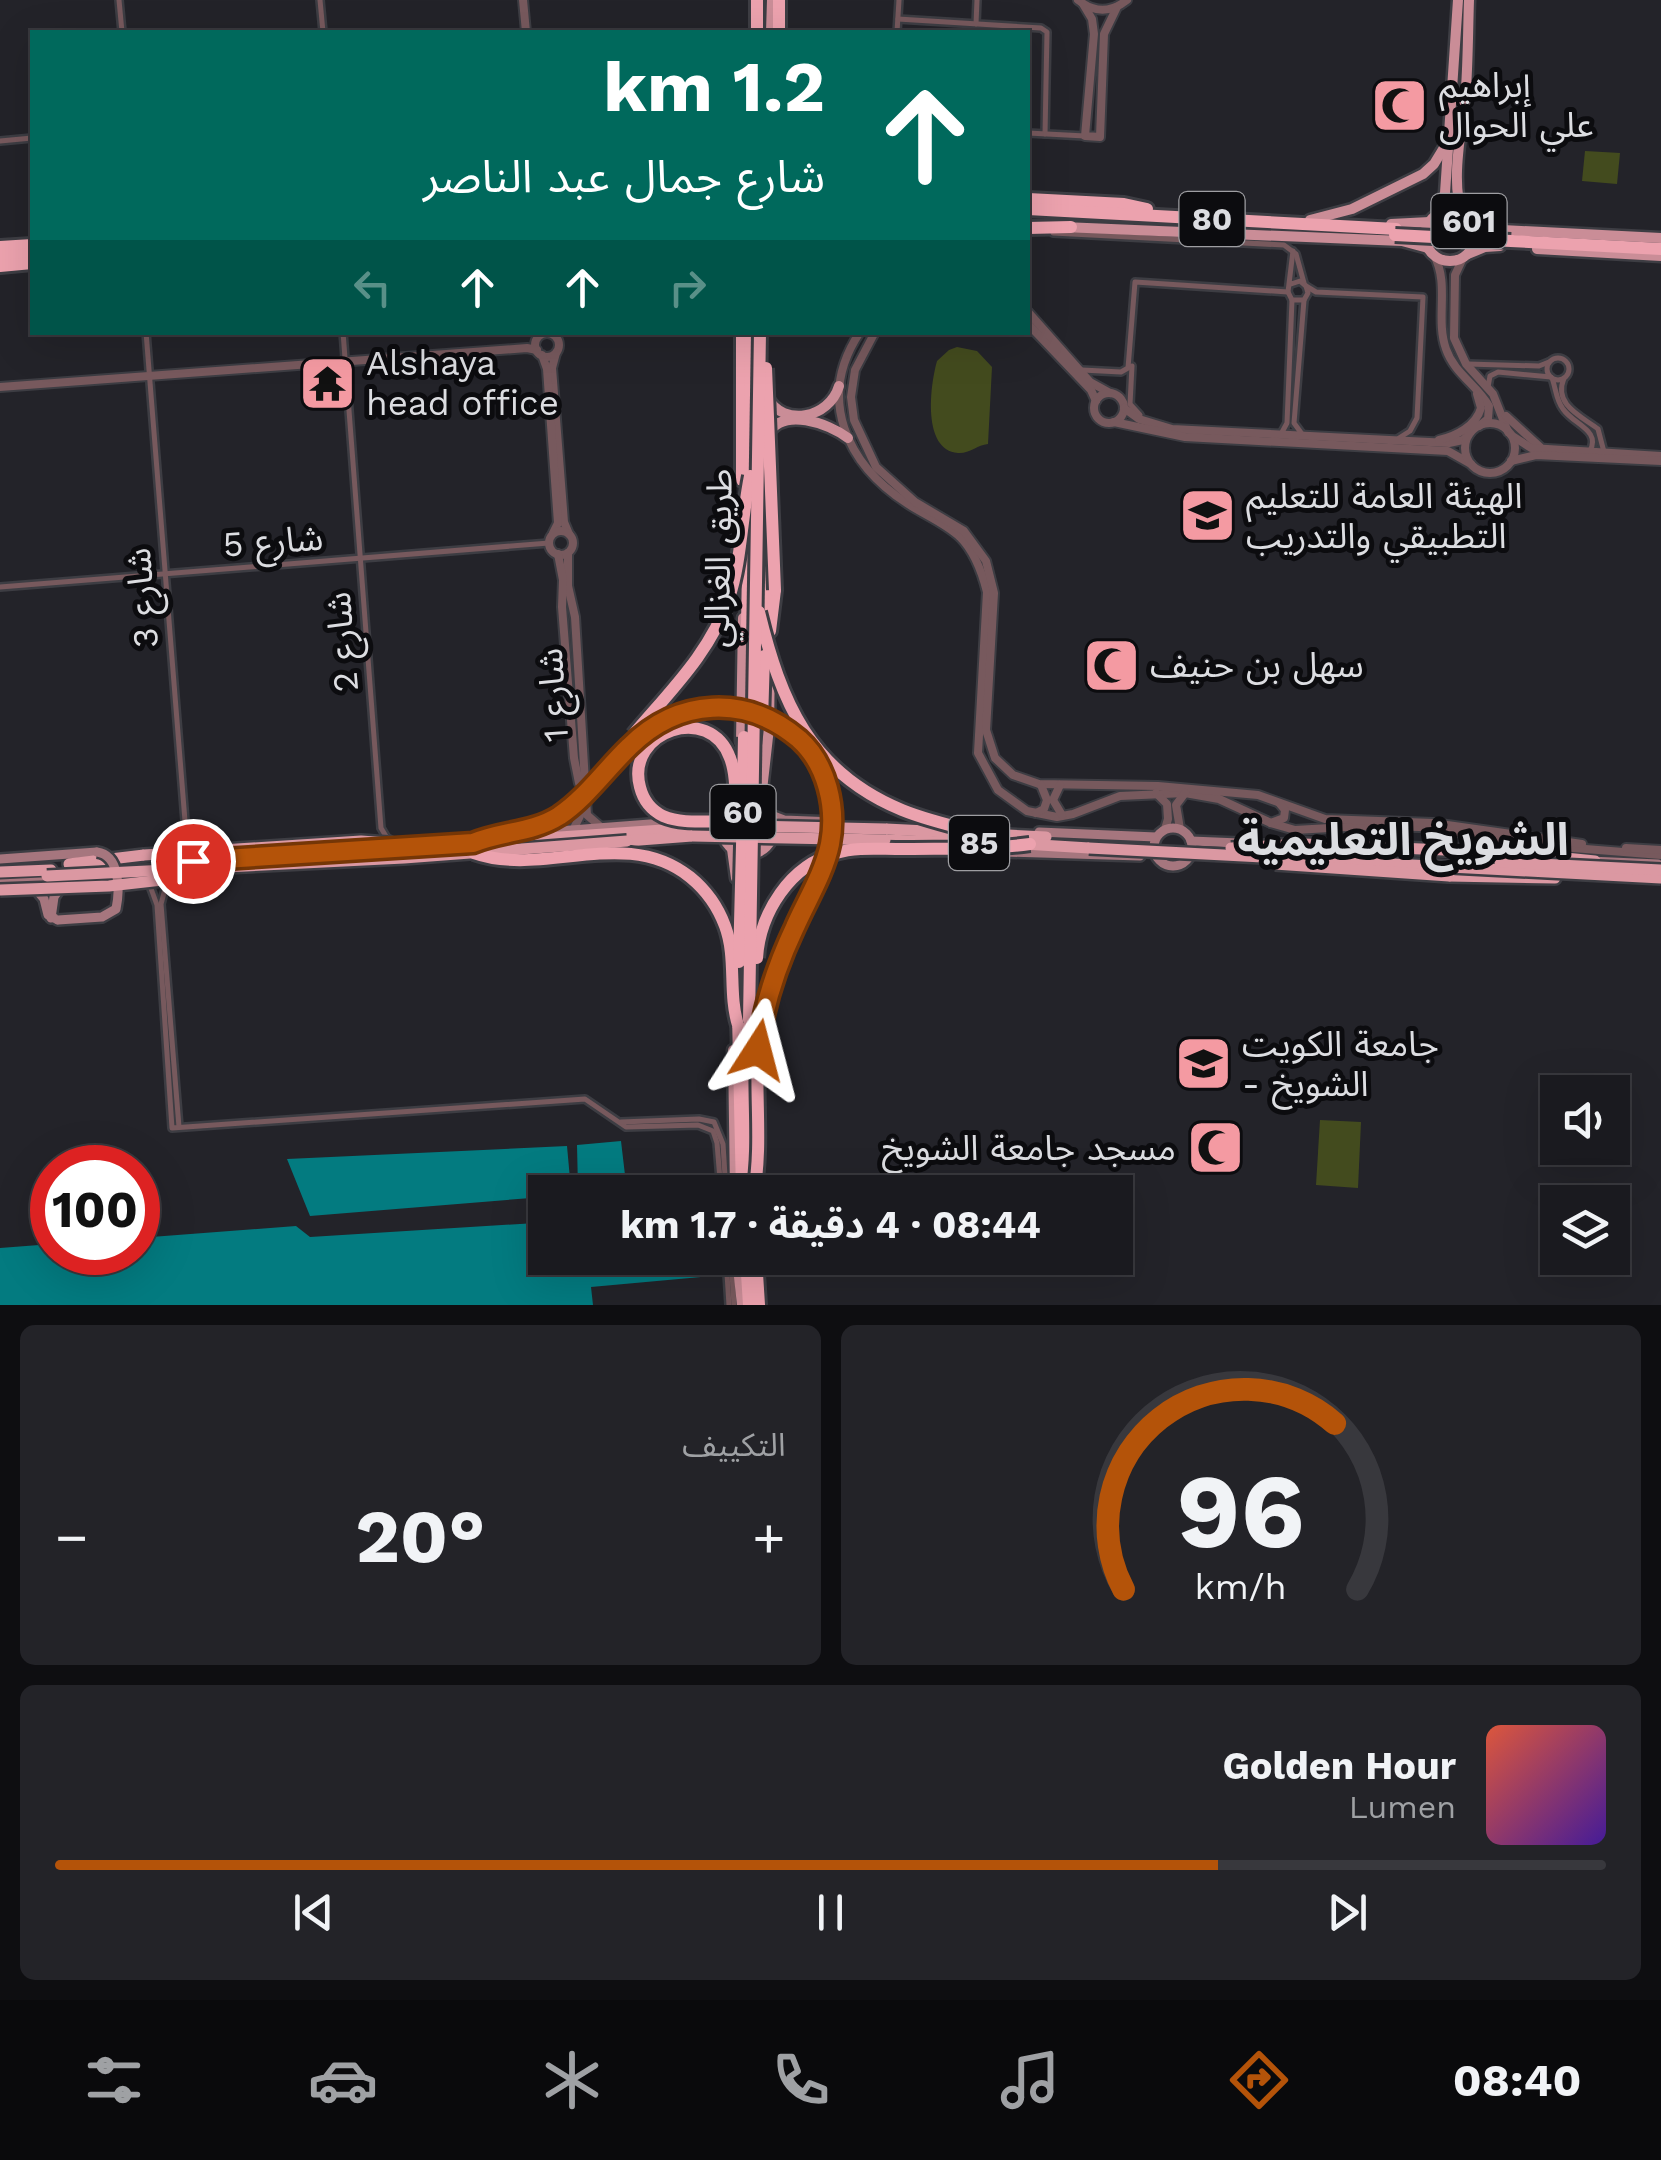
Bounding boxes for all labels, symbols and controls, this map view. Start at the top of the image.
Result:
text: 1.2 km [603,46,825,128]
place label: إبراهيم علي الحوال [1439,64,1594,152]
icon: ahead [860,70,990,200]
mosque icon: إبراهيم علي الحوال [1370,75,1430,135]
text: شارع جمال عبد الناصر [423,150,825,203]
road number: 80 [1180,192,1244,246]
road number: 601 [1432,194,1506,248]
icon: left [345,260,400,315]
icon: ahead [450,260,505,315]
icon: ahead [555,260,610,315]
icon: right [660,260,715,315]
place label: Alshaya head office [366,342,559,424]
temple icon: Alshaya head office [297,353,357,413]
street label: طريق الغزالي [695,468,747,648]
place label: الهيئة العامة للتعليم التطبيقي والتدريب [1246,475,1522,563]
school or university icon: الهيئة العامة للتعليم التطبيقي والتدريب [1177,486,1237,546]
street label: شارع 5 [221,517,325,570]
street label: شارع 3 [117,546,172,650]
street label: شارع 2 [317,590,372,694]
mosque icon: سهل بن حنيف [1081,635,1141,695]
place label: سهل بن حنيف [1150,644,1364,686]
street label: شارع 1 [529,646,582,743]
road number: 60 [710,785,776,839]
district label: الشويخ التعليمية [1237,813,1569,873]
road number: 85 [949,816,1009,870]
pin [151,819,236,904]
icon: arrive [166,834,221,889]
position arrow [706,998,810,1102]
place label: جامعة الكويت - الشويخ [1242,1023,1439,1110]
school or university icon: جامعة الكويت - الشويخ [1173,1034,1233,1094]
map controls [1540,1075,1630,1275]
button: sound [1540,1075,1630,1165]
mosque icon: مسجد جامعة الشويخ [1185,1118,1245,1178]
place label: مسجد جامعة الشويخ [882,1127,1176,1174]
speed limit sign: 100 [30,1145,160,1275]
button: layers [1540,1185,1630,1275]
text: 08:44 · 4 دقيقة · 1.7 km [620,1203,1041,1247]
text: التكييف [682,1426,786,1464]
text: 96 [1177,1450,1305,1572]
text: 20° [355,1492,485,1580]
text: − [55,1505,88,1569]
text: + [752,1505,785,1569]
text: km/h [1195,1566,1287,1608]
text: Golden Hour [1222,1744,1456,1788]
text: Lumen [1349,1788,1456,1826]
icon: previous [286,1885,341,1940]
icon: pause [803,1885,858,1940]
icon: next [1320,1885,1375,1940]
icon: filters [79,2045,149,2115]
icon: car [308,2045,378,2115]
icon: climate [537,2045,607,2115]
icon: phone [766,2045,836,2115]
icon: music [995,2045,1065,2115]
icon: directions [1224,2045,1294,2115]
text: 08:40 [1453,2054,1582,2107]

